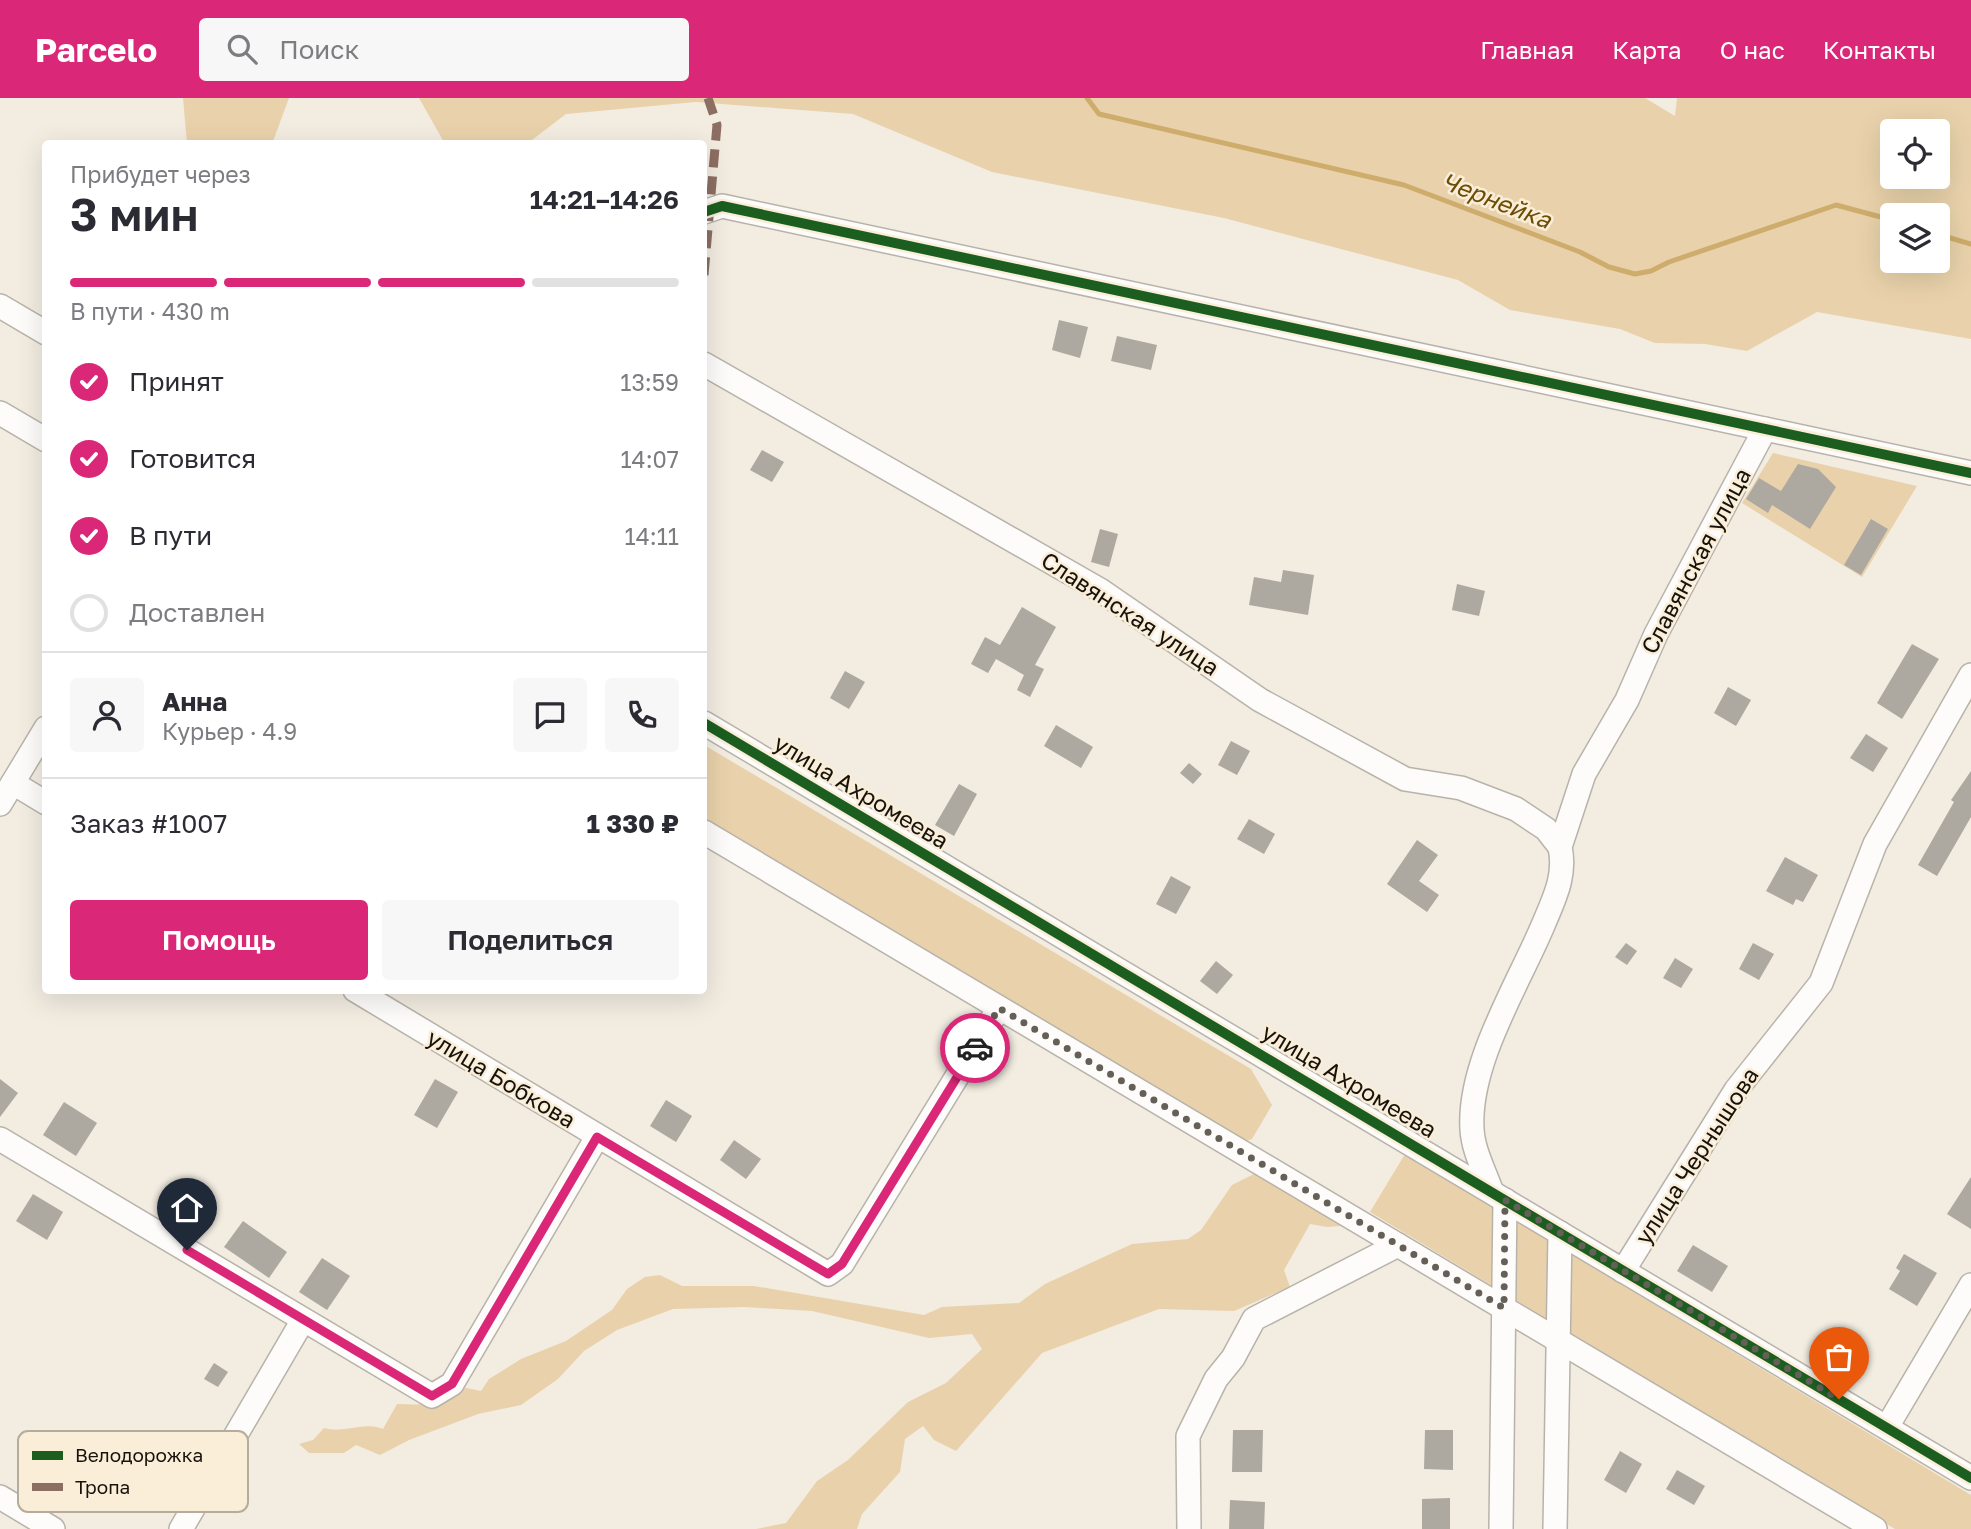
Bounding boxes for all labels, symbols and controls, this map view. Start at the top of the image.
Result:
search box [199,18,689,81]
text: Parcelo [35,30,157,69]
icon: search [223,30,261,68]
text: Поиск [279,34,359,65]
text: Главная [1480,35,1574,64]
text: Карта [1612,35,1682,64]
text: О нас [1720,35,1785,64]
text: Контакты [1823,35,1936,64]
map controls [1880,119,1950,273]
button: locate [1880,119,1950,189]
text: Прибудет через [70,160,251,188]
water label: Чернейка [1438,165,1557,234]
text: 14:21–14:26 [530,184,679,215]
text: 3 мин [70,186,199,241]
button: layers [1880,203,1950,273]
text: В пути · 430 m [70,297,230,325]
icon: check [70,363,108,401]
text: Принят [129,366,224,397]
text: 13:59 [620,368,679,396]
icon: check [70,440,108,478]
text: Готовится [129,443,256,474]
text: 14:07 [620,445,679,473]
street label: Славянская улица [1634,463,1756,658]
icon: check [70,517,108,555]
text: В пути [129,520,212,551]
text: 14:11 [625,522,679,550]
street label: Славянская улица [1036,545,1225,681]
text: Доставлен [129,597,265,628]
button: person [70,678,144,752]
button: chat [513,678,587,752]
button: phone [605,678,679,752]
text: Анна [162,686,227,717]
text: Курьер · 4.9 [162,717,297,745]
street label: улица Ахромеева [769,728,954,854]
text: Заказ #1007 [70,808,227,839]
text: 1 330 ₽ [586,808,679,839]
button: Помощь [70,900,368,980]
button: Поделиться [382,900,679,980]
courier [940,1013,1010,1083]
street label: улица Ахромеева [1257,1017,1442,1143]
street label: улица Бобкова [422,1023,581,1134]
icon: car [956,1029,994,1067]
street label: улица Чернышова [1629,1062,1764,1249]
pin [157,1178,217,1250]
icon: home [168,1189,206,1227]
pin [1809,1327,1869,1399]
icon: bag [1820,1338,1858,1376]
legend [18,1431,248,1512]
text: Велодорожка [75,1443,203,1466]
text: Тропа [75,1475,130,1498]

